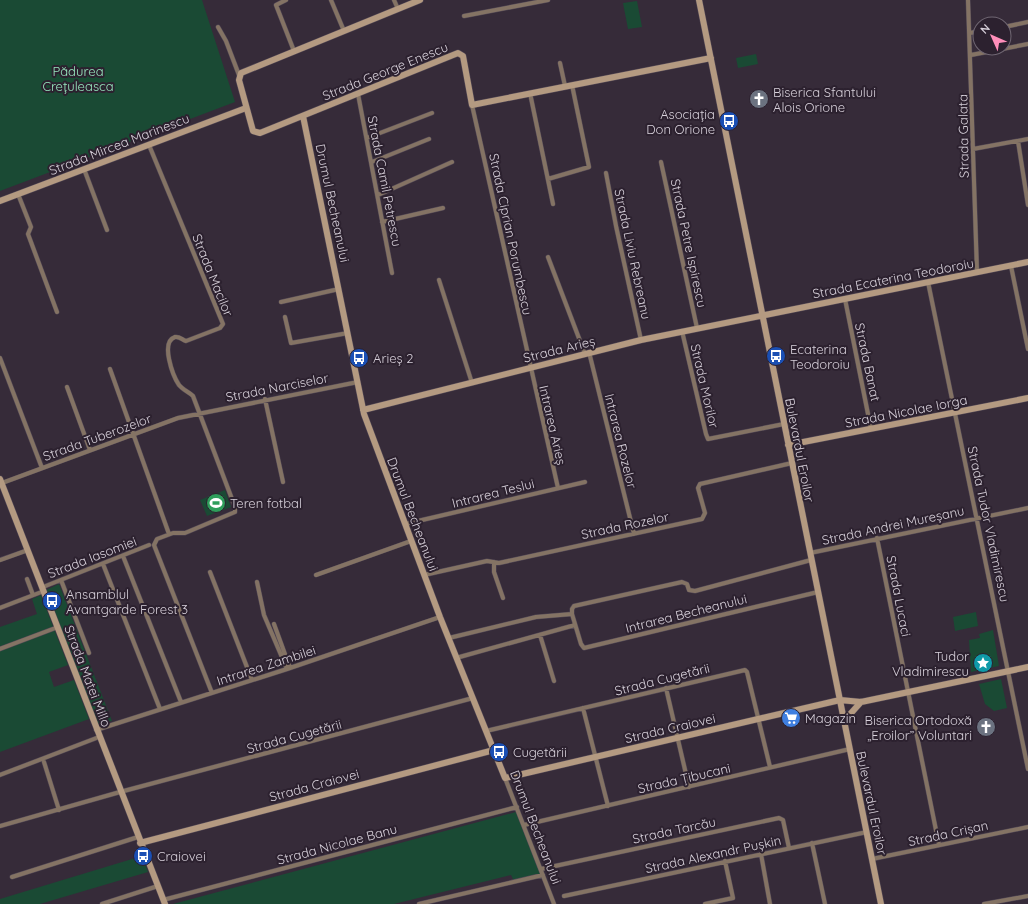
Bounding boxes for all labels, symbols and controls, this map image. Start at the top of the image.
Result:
north arrow [972,16,1012,56]
text: N [977,21,993,37]
street label: Strada George Enescu [320,38,450,104]
park label: Pădurea Crețuleasca [42,63,114,94]
place label: Biserica Sfantului Alois Orione [773,84,876,115]
church icon: Biserica Sfantului Alois Orione [748,88,770,110]
street label: Strada Galata [954,94,972,178]
place label: Asociația Don Orione [646,106,715,137]
street label: Strada Mircea Marinescu [47,110,191,178]
bus stop icon: Asociația Don Orione [718,110,740,132]
street label: Strada Camil Petrescu [364,114,406,248]
street label: Drumul Becheanului [313,142,353,264]
street label: Strada Ciprian Porumbescu [486,152,536,316]
street label: Strada Petre Ispirescu [668,177,710,309]
street label: Strada Liviu Rebreanu [611,187,655,321]
street label: Strada Macilor [189,231,237,319]
street label: Strada Ecaterina Teodoroiu [811,254,975,302]
street label: Strada Banat [852,321,884,403]
street label: Strada Arieș [521,332,597,366]
place label: Ecaterina Teodoroiu [790,341,850,372]
street label: Strada Morilor [688,342,722,430]
bus stop icon: Ecaterina Teodoroiu [765,345,787,367]
bus stop icon: Arieș 2 [348,347,370,369]
place label: Arieș 2 [373,350,413,366]
street label: Strada Narciselor [224,369,330,405]
street label: Intrarea Arieș [536,384,570,466]
street label: Strada Nicolae Iorga [844,391,968,431]
street label: Intrarea Rozelor [602,392,640,490]
street label: Bulevardul Eroilor [782,396,818,504]
street label: Strada Tuberozelor [41,410,153,464]
street label: Strada Tudor Vladimirescu [965,445,1013,603]
street label: Drumul Becheanului [384,455,442,573]
street label: Intrarea Teslui [450,475,536,511]
sports icon: Teren fotbal [205,492,227,514]
place label: Teren fotbal [230,495,302,511]
street label: Strada Andrei Mureșanu [820,502,966,548]
street label: Strada Rozelor [580,508,670,542]
street label: Strada Iasomiei [45,533,139,581]
street label: Strada Lucaci [883,554,915,638]
place label: Ansamblul Avantgarde Forest 3 [66,586,188,617]
bus stop icon: Ansamblul Avantgarde Forest 3 [41,590,63,612]
street label: Intrarea Becheanului [624,590,748,636]
street label: Strada Matei Millo [61,623,115,729]
street label: Intrarea Zambilei [214,641,318,689]
place label: Tudor Vladimirescu [892,648,969,679]
place icon: Tudor Vladimirescu [972,652,994,674]
street label: Strada Cugetării [613,659,711,699]
supermarket icon: Magazin [780,707,802,729]
street label: Strada Craiovei [623,710,717,746]
place label: Magazin [805,710,856,726]
place label: Biserica Ortodoxă „Eroilor” Voluntari [864,712,972,743]
street label: Strada Cugetării [245,716,343,756]
church icon: Biserica Ortodoxă „Eroilor” Voluntari [975,716,997,738]
bus stop icon: Cugetării [488,741,510,763]
place label: Cugetării [513,744,567,760]
street label: Bulevardul Eroilor [853,750,891,856]
street label: Strada Țibucani [636,760,732,796]
street label: Strada Craiovei [267,765,361,805]
street label: Drumul Becheanului [507,768,565,886]
street label: Strada Tarcău [631,813,717,847]
street label: Strada Crișan [906,817,990,849]
street label: Strada Nicolae Banu [275,820,399,868]
street label: Strada Alexandr Pușkin [643,832,783,876]
bus stop icon: Craiovei [132,845,154,867]
place label: Craiovei [157,848,206,864]

